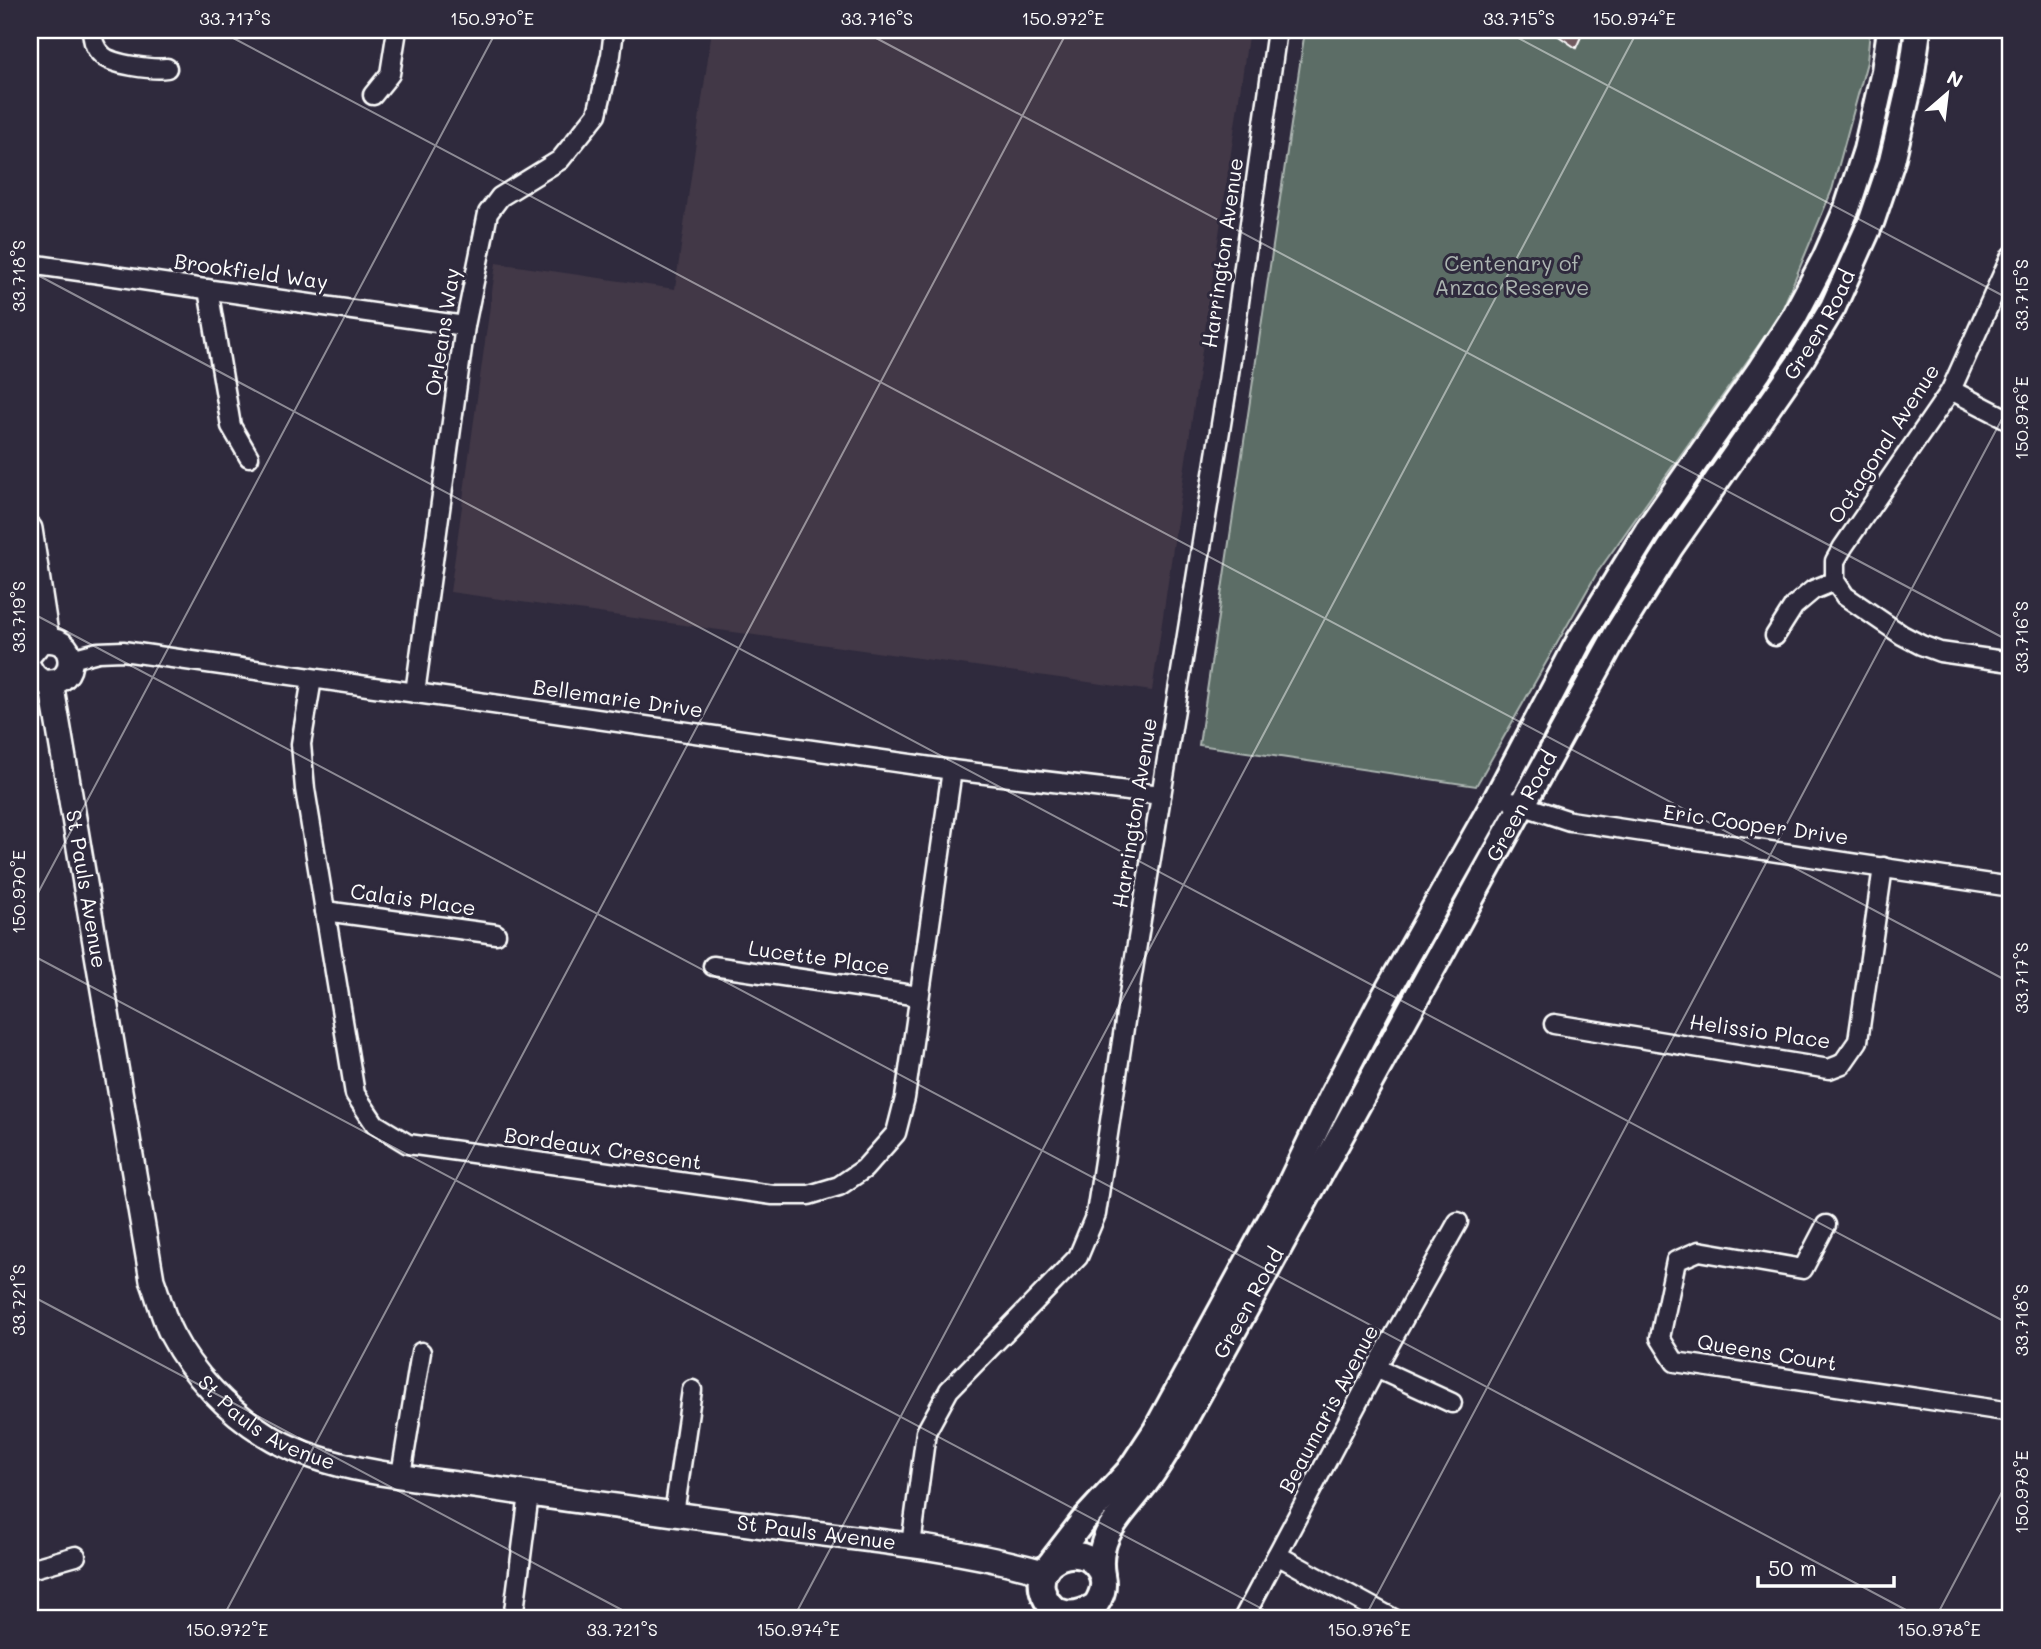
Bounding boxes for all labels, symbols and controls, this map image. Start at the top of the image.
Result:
text: 33.717°S [199,6,271,30]
text: 150.970°E [450,6,534,30]
text: 33.716°S [841,6,913,30]
text: 150.972°E [1022,6,1104,30]
text: 33.715°S [1483,6,1555,30]
text: 150.974°E [1592,6,1676,30]
north arrow [1912,60,1982,130]
text: N [1943,64,1967,93]
street label: Harrington Avenue [1195,156,1248,350]
text: 33.718°S [6,240,30,312]
street label: Brookfield Way [173,246,330,295]
park label: Centenary of Anzac Reserve [1435,249,1589,300]
text: 33.715°S [2009,259,2033,331]
street label: Green Road [1776,265,1860,385]
street label: Orleans Way [418,266,465,398]
street label: Octagonal Avenue [1821,358,1945,528]
text: 150.976°E [2009,376,2033,460]
text: 33.719°S [6,581,30,653]
text: 33.716°S [2009,601,2033,673]
street label: Bellemarie Drive [531,672,705,723]
street label: Harrington Avenue [1105,716,1162,910]
street label: Green Road [1479,745,1562,866]
street label: Eric Cooper Drive [1662,797,1851,850]
street label: St Pauls Avenue [61,808,114,970]
text: 150.970°E [6,850,30,934]
street label: Calais Place [349,876,478,921]
street label: Lucette Place [747,933,892,980]
text: 33.717°S [2009,942,2033,1014]
street label: Helissio Place [1688,1007,1833,1054]
street label: Bordeaux Crescent [503,1120,704,1175]
street label: Green Road [1206,1242,1289,1363]
text: 33.721°S [6,1264,30,1336]
text: 33.718°S [2009,1284,2033,1356]
street label: Beaumaris Avenue [1272,1319,1383,1497]
street label: Queens Court [1695,1327,1839,1376]
street label: St Pauls Avenue [193,1369,339,1475]
text: 150.978°E [2009,1450,2033,1534]
street label: St Pauls Avenue [735,1508,898,1555]
scale bar [1758,1544,1894,1588]
text: 50 m [1768,1554,1817,1581]
text: 150.972°E [186,1617,268,1641]
text: 33.721°S [586,1617,658,1641]
text: 150.974°E [756,1617,840,1641]
text: 150.976°E [1327,1617,1411,1641]
text: 150.978°E [1897,1617,1981,1641]

